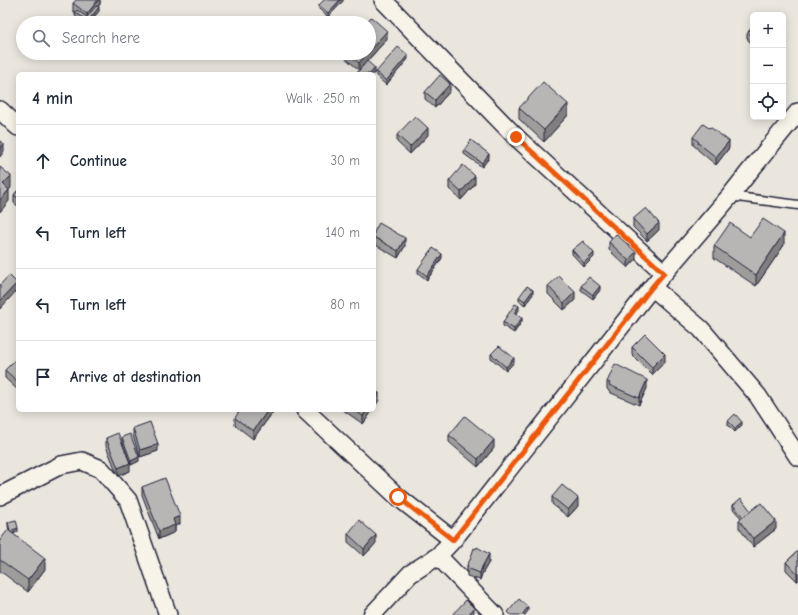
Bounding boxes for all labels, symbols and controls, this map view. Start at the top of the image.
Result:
map controls [750,12,786,120]
button: + [750,12,786,48]
search box [16,16,376,60]
icon: search [30,27,52,49]
text: Search here [62,29,140,47]
button: − [750,48,786,84]
button: locate [750,84,786,120]
text: 4 min [32,89,73,108]
text: Walk · 250 m [286,91,360,106]
route end [507,128,525,146]
icon: ahead [32,150,54,172]
text: Continue [70,152,127,170]
text: 30 m [330,153,360,168]
icon: left [32,222,54,244]
text: Turn left [70,224,126,242]
text: 140 m [326,225,360,240]
icon: left [32,294,54,316]
text: Turn left [70,296,126,314]
text: 80 m [330,297,360,312]
icon: arrive [32,366,54,388]
text: Arrive at destination [70,368,201,386]
route start [389,488,407,506]

